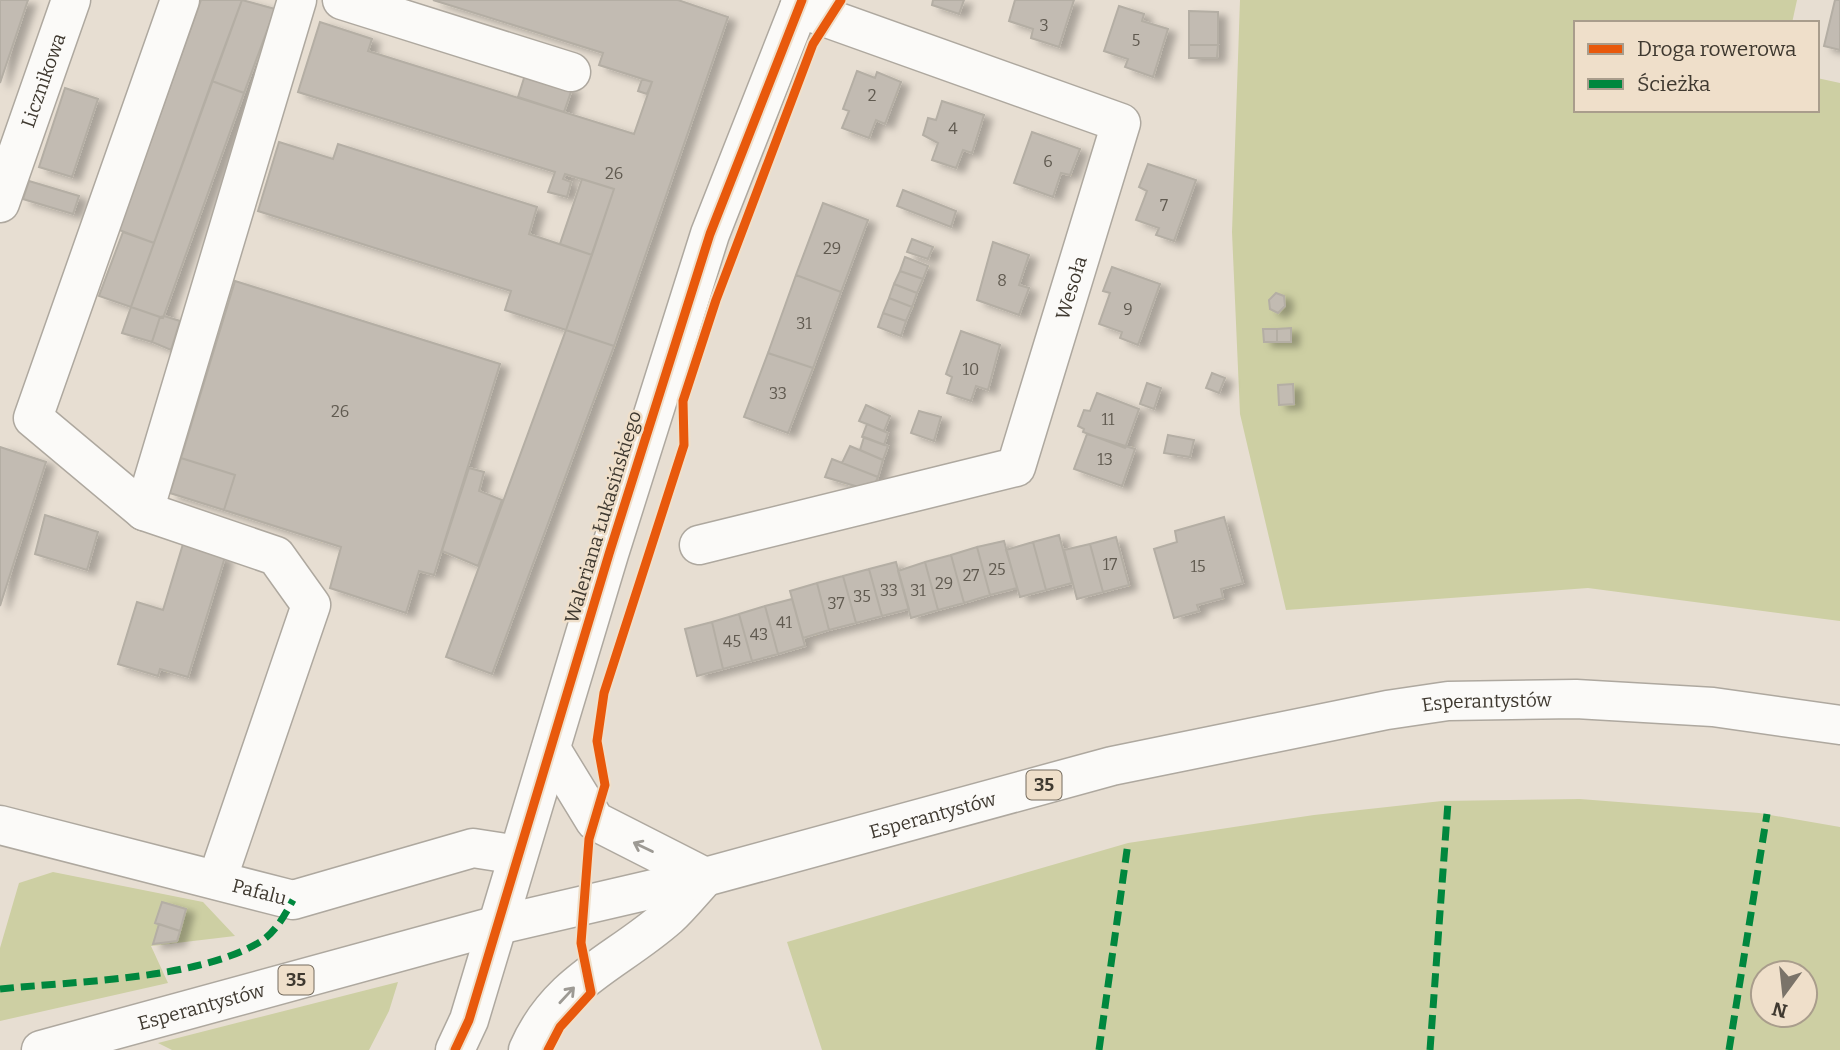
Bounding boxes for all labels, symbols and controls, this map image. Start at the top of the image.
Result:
house number: 3 [1039,16,1049,35]
legend [1574,21,1819,112]
street label: Licznikowa [16,29,70,131]
house number: 5 [1132,31,1140,50]
text: Droga rowerowa [1637,36,1797,62]
text: Ścieżka [1637,71,1711,97]
house number: 2 [868,86,876,105]
house number: 4 [948,119,958,138]
house number: 6 [1043,152,1053,171]
house number: 26 [605,164,623,183]
house number: 7 [1160,196,1168,215]
house number: 29 [823,239,841,258]
street label: Wesoła [1050,252,1091,322]
house number: 8 [997,271,1007,290]
house number: 9 [1123,300,1133,319]
house number: 31 [796,314,812,333]
house number: 10 [963,360,979,379]
house number: 33 [769,384,787,403]
house number: 26 [331,402,349,421]
street label: Waleriana Łukasińskiego [560,408,646,626]
house number: 11 [1102,410,1115,429]
house number: 13 [1097,450,1113,469]
house number: 17 [1103,555,1117,574]
house number: 15 [1190,557,1206,576]
house number: 25 [988,560,1006,579]
house number: 27 [963,566,979,585]
house number: 29 [935,574,953,593]
house number: 33 [880,581,898,600]
house number: 31 [910,581,926,600]
house number: 35 [853,587,871,606]
house number: 37 [827,594,845,613]
house number: 41 [776,613,792,632]
house number: 43 [750,625,768,644]
house number: 45 [723,632,741,651]
street label: Esperantystów [1420,688,1553,716]
road number: 35 [1026,770,1062,800]
street label: Esperantystów [867,787,999,843]
one-way arrow [633,840,654,854]
street label: Pafalu [230,873,290,910]
north arrow [1749,959,1819,1029]
road number: 35 [278,965,314,995]
street label: Esperantystów [135,978,268,1034]
one-way arrow [559,987,576,1004]
text: N [1769,997,1790,1023]

